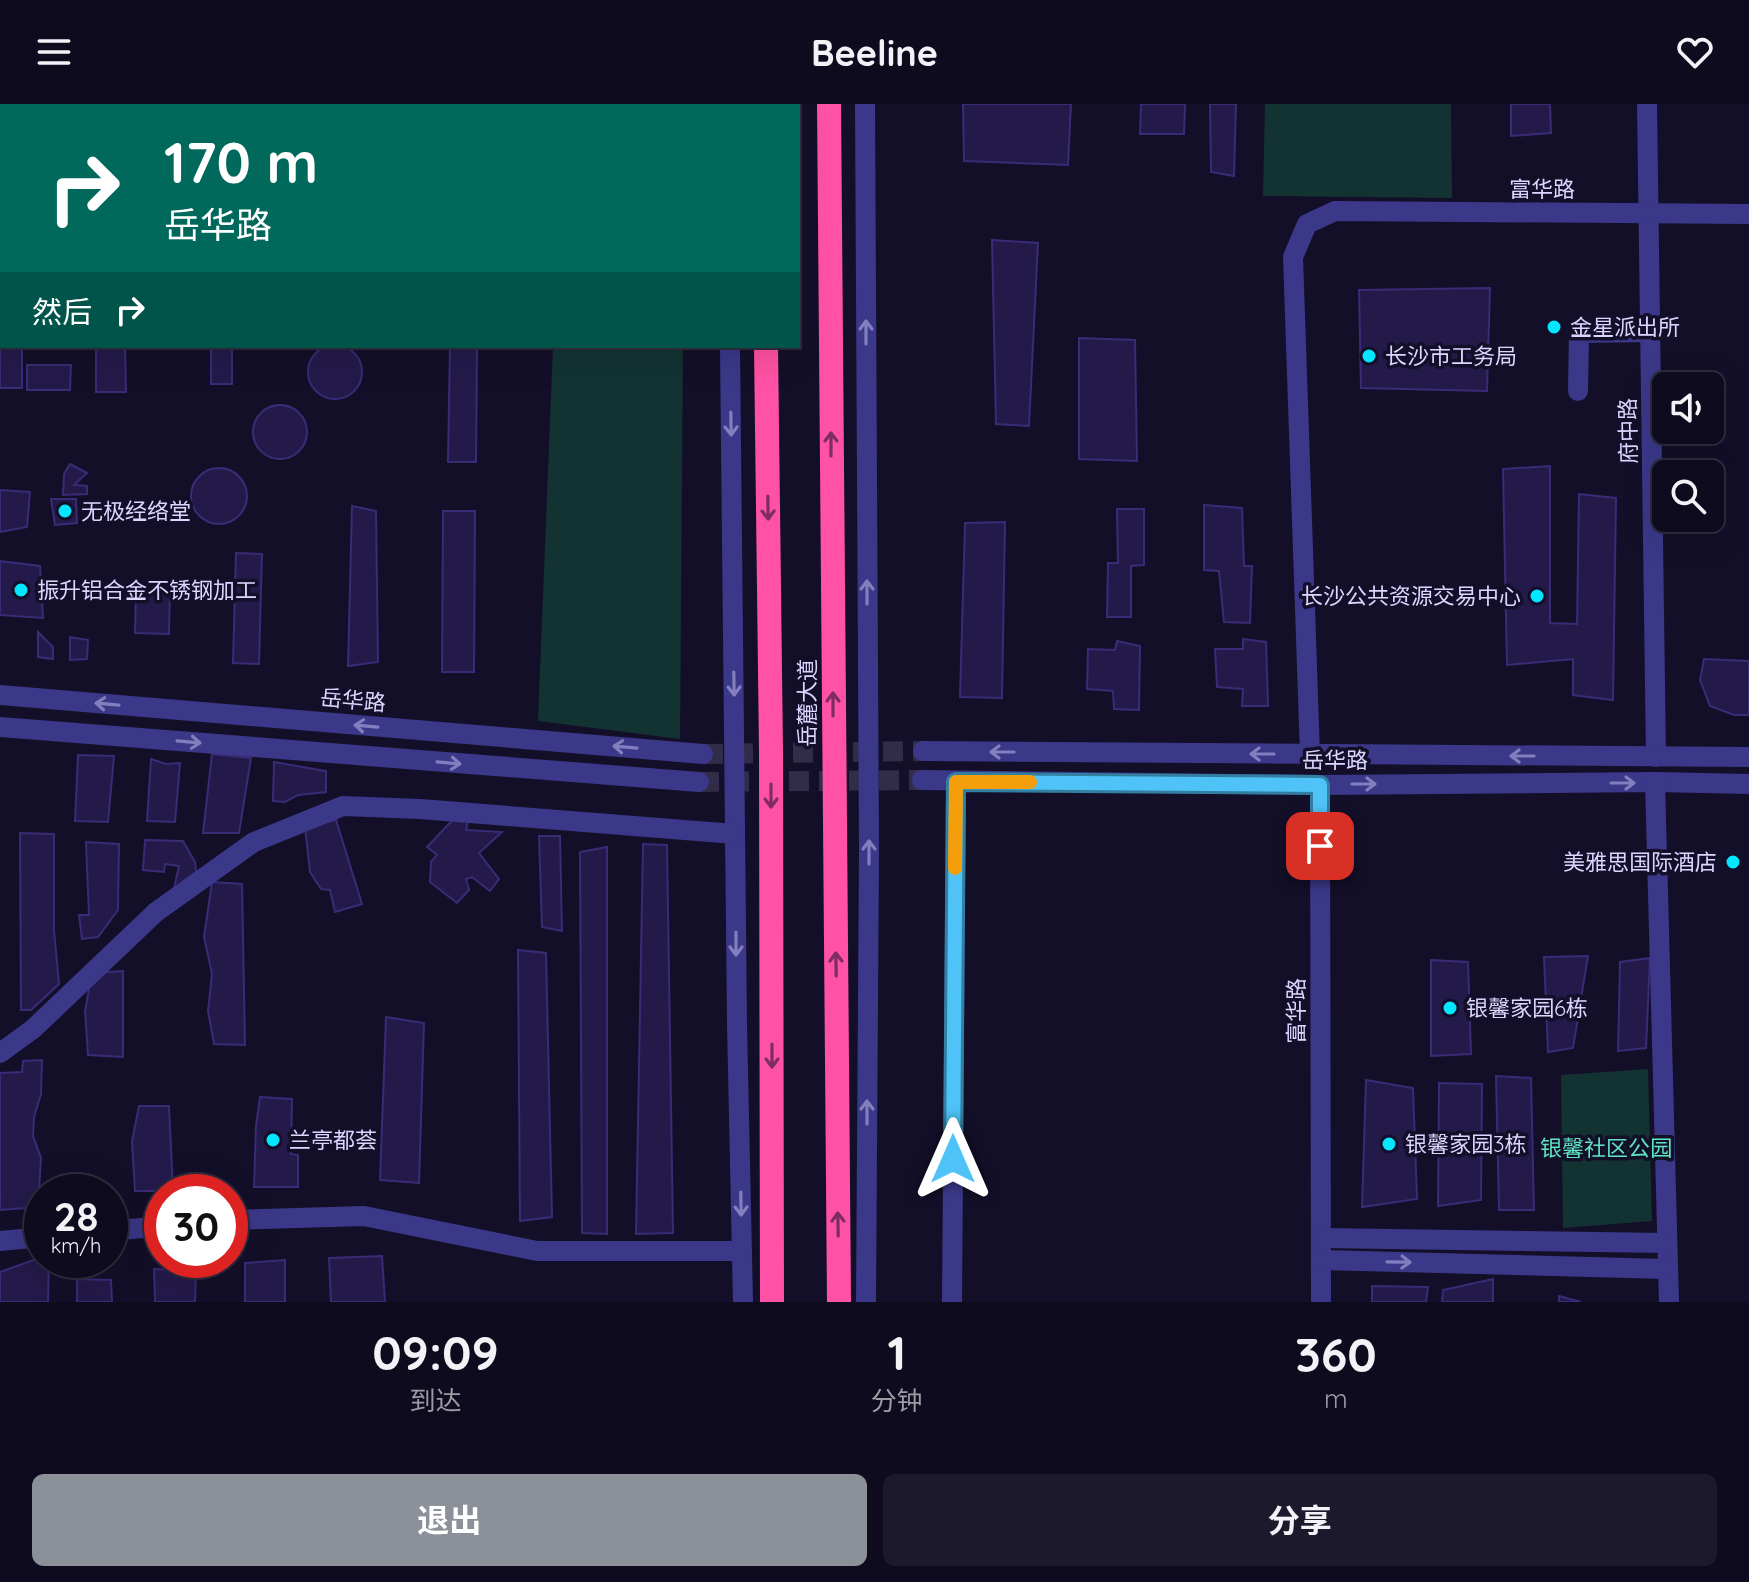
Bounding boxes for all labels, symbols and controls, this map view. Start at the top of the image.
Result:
icon: menu [32,30,76,74]
text: Beeline [811,30,938,75]
icon: heart [1673,30,1717,74]
text: 170 m [164,127,318,197]
icon: right [32,136,136,240]
street label: 富华路 [1509,175,1575,203]
text: 岳华路 [164,202,272,247]
icon: right [108,288,152,332]
text: 然后 [32,293,92,331]
place label: 金星派出所 [1570,313,1680,341]
marker: 金星派出所 [1545,318,1563,336]
one-way arrow [858,319,874,346]
place label: 长沙市工务局 [1385,342,1517,370]
marker: 长沙市工务局 [1360,347,1378,365]
map controls [1652,372,1724,532]
button: sound [1652,372,1724,444]
street label: 府中路 [1613,398,1643,464]
one-way arrow [723,410,739,437]
one-way arrow [823,431,839,458]
button: search [1652,460,1724,532]
one-way arrow [760,494,775,521]
place label: 无极经络堂 [81,497,191,525]
marker: 无极经络堂 [56,502,74,520]
place label: 振升铝合金不锈钢加工 [37,576,257,604]
one-way arrow [860,579,875,606]
marker: 振升铝合金不锈钢加工 [12,581,30,599]
place label: 长沙公共资源交易中心 [1301,582,1521,610]
marker: 长沙公共资源交易中心 [1528,587,1546,605]
street label: 岳麓大道 [793,659,821,747]
one-way arrow [726,670,741,697]
street label: 岳华路 [319,683,387,717]
one-way arrow [825,691,841,718]
one-way arrow [94,696,121,711]
one-way arrow [353,718,380,733]
one-way arrow [175,735,202,750]
one-way arrow [612,739,639,754]
one-way arrow [989,745,1016,760]
one-way arrow [1249,746,1276,762]
street label: 岳华路 [1302,746,1368,774]
one-way arrow [1509,749,1536,764]
one-way arrow [435,755,462,770]
one-way arrow [1609,775,1636,790]
one-way arrow [1350,777,1377,792]
one-way arrow [763,782,779,809]
pin [1286,812,1354,880]
icon: arrive [1298,824,1342,868]
one-way arrow [861,839,877,866]
place label: 美雅思国际酒店 [1563,848,1717,876]
marker: 美雅思国际酒店 [1724,853,1742,871]
one-way arrow [728,930,744,957]
one-way arrow [828,951,844,978]
street label: 富华路 [1282,978,1310,1044]
place label: 银馨家园6栋 [1466,994,1588,1022]
marker: 银馨家园6栋 [1441,999,1459,1017]
one-way arrow [764,1042,780,1069]
one-way arrow [859,1099,875,1126]
position arrow [911,1117,995,1201]
place label: 兰亭都荟 [289,1126,377,1154]
place label: 银馨家园3栋 [1405,1130,1527,1158]
marker: 兰亭都荟 [264,1131,282,1149]
park label: 银馨社区公园 [1540,1134,1672,1162]
marker: 银馨家园3栋 [1380,1135,1398,1153]
speed limit sign: 30 [144,1174,248,1278]
one-way arrow [733,1190,748,1217]
text: 28 [54,1191,98,1241]
one-way arrow [830,1211,846,1238]
text: km/h [51,1233,101,1258]
one-way arrow [1385,1254,1412,1269]
text: 09:09 [372,1322,499,1382]
text: 1 [888,1322,906,1382]
text: 360 [1295,1324,1377,1384]
text: m [1324,1382,1348,1415]
text: 到达 [409,1384,461,1417]
text: 分钟 [871,1384,923,1417]
button: 退出 [32,1474,867,1566]
button: 分享 [883,1474,1717,1566]

